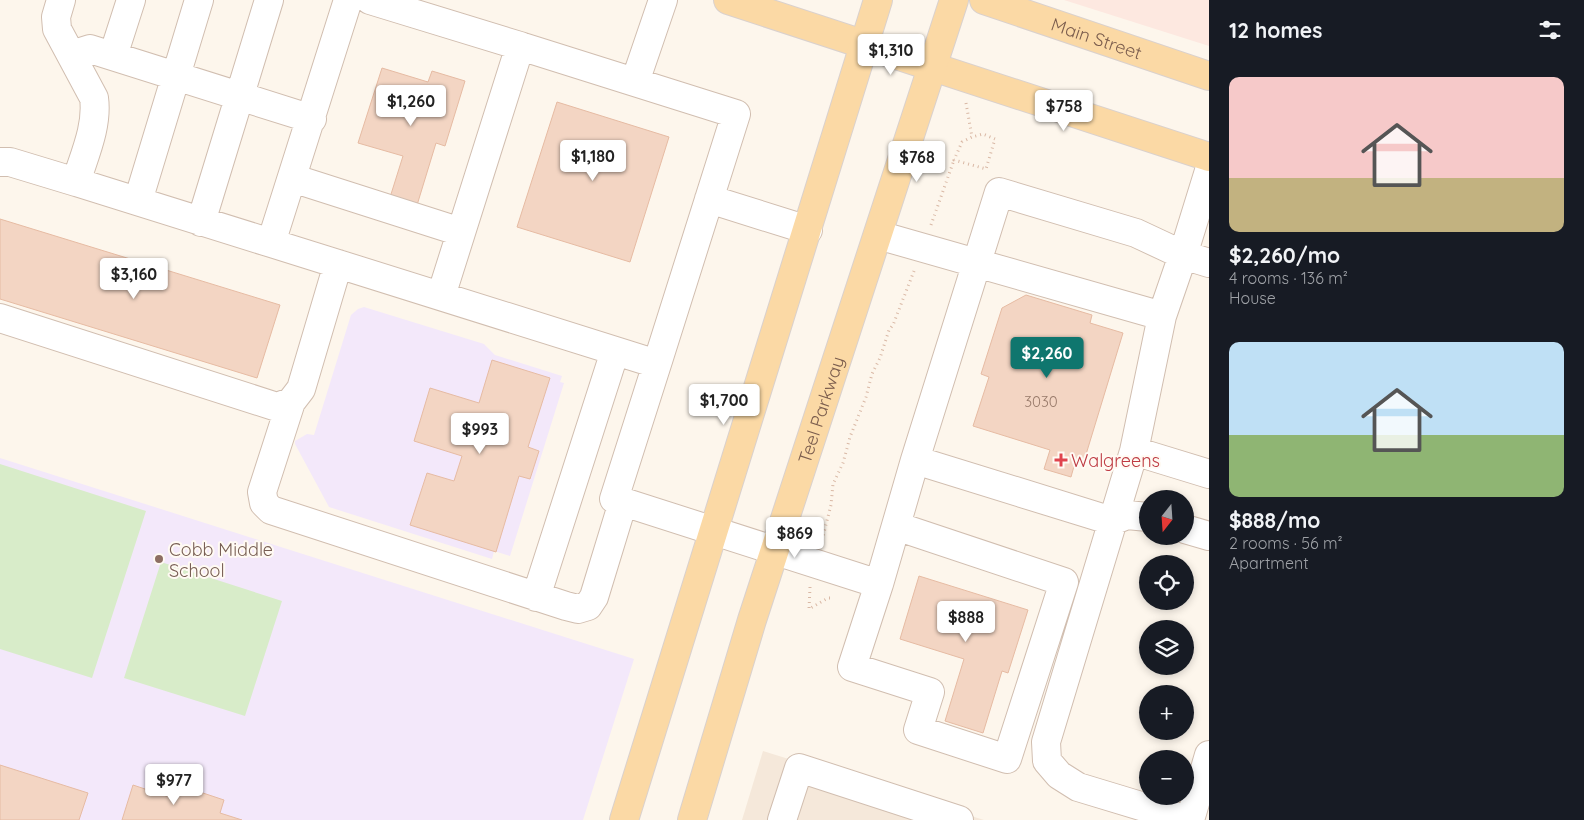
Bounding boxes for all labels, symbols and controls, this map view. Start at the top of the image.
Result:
street label: Main Street [1048,12,1145,64]
icon: filters [1536,16,1564,44]
text: 12 homes [1229,17,1322,43]
pin: $1,310 [850,34,932,76]
text: $1,310 [869,40,913,60]
pin: $1,260 [370,84,452,127]
pin: $758 [1034,90,1094,132]
text: $1,260 [387,91,435,111]
text: $758 [1046,96,1082,116]
icon: home [1352,110,1442,200]
pin: $1,180 [552,140,634,182]
pin: $768 [887,140,947,183]
text: $1,180 [571,146,615,166]
text: $768 [899,147,935,167]
text: $2,260/mo [1229,242,1340,268]
pin: $3,160 [93,258,175,300]
text: $3,160 [111,264,157,284]
text: 4 rooms · 136 m² [1229,268,1348,288]
text: House [1229,288,1276,308]
pin: $2,260 [1006,336,1088,379]
text: $2,260 [1022,343,1072,363]
street label: Teel Parkway [792,353,849,466]
icon: home [1352,375,1442,465]
pin: $1,700 [683,384,765,426]
text: $1,700 [700,390,748,410]
house number: 3030 [1024,392,1058,411]
pin: $993 [450,412,510,455]
text: $993 [462,419,498,439]
place label: Walgreens [1071,449,1160,472]
marker: Walgreens [1055,454,1067,466]
north arrow [1139,490,1194,545]
map controls [1139,490,1194,805]
text: $888/mo [1229,507,1320,533]
pin: $869 [765,516,825,559]
text: $869 [777,523,813,543]
text: 2 rooms · 56 m² [1229,533,1343,553]
place label: Cobb Middle School [169,538,273,582]
marker: Cobb Middle School [153,553,165,565]
text: Apartment [1229,553,1309,573]
button: locate [1139,555,1194,610]
pin: $888 [936,600,996,643]
text: $888 [948,607,984,627]
button: layers [1139,620,1194,675]
button: + [1139,685,1194,740]
button: − [1139,750,1194,805]
pin: $977 [144,764,204,806]
text: $977 [156,770,192,790]

